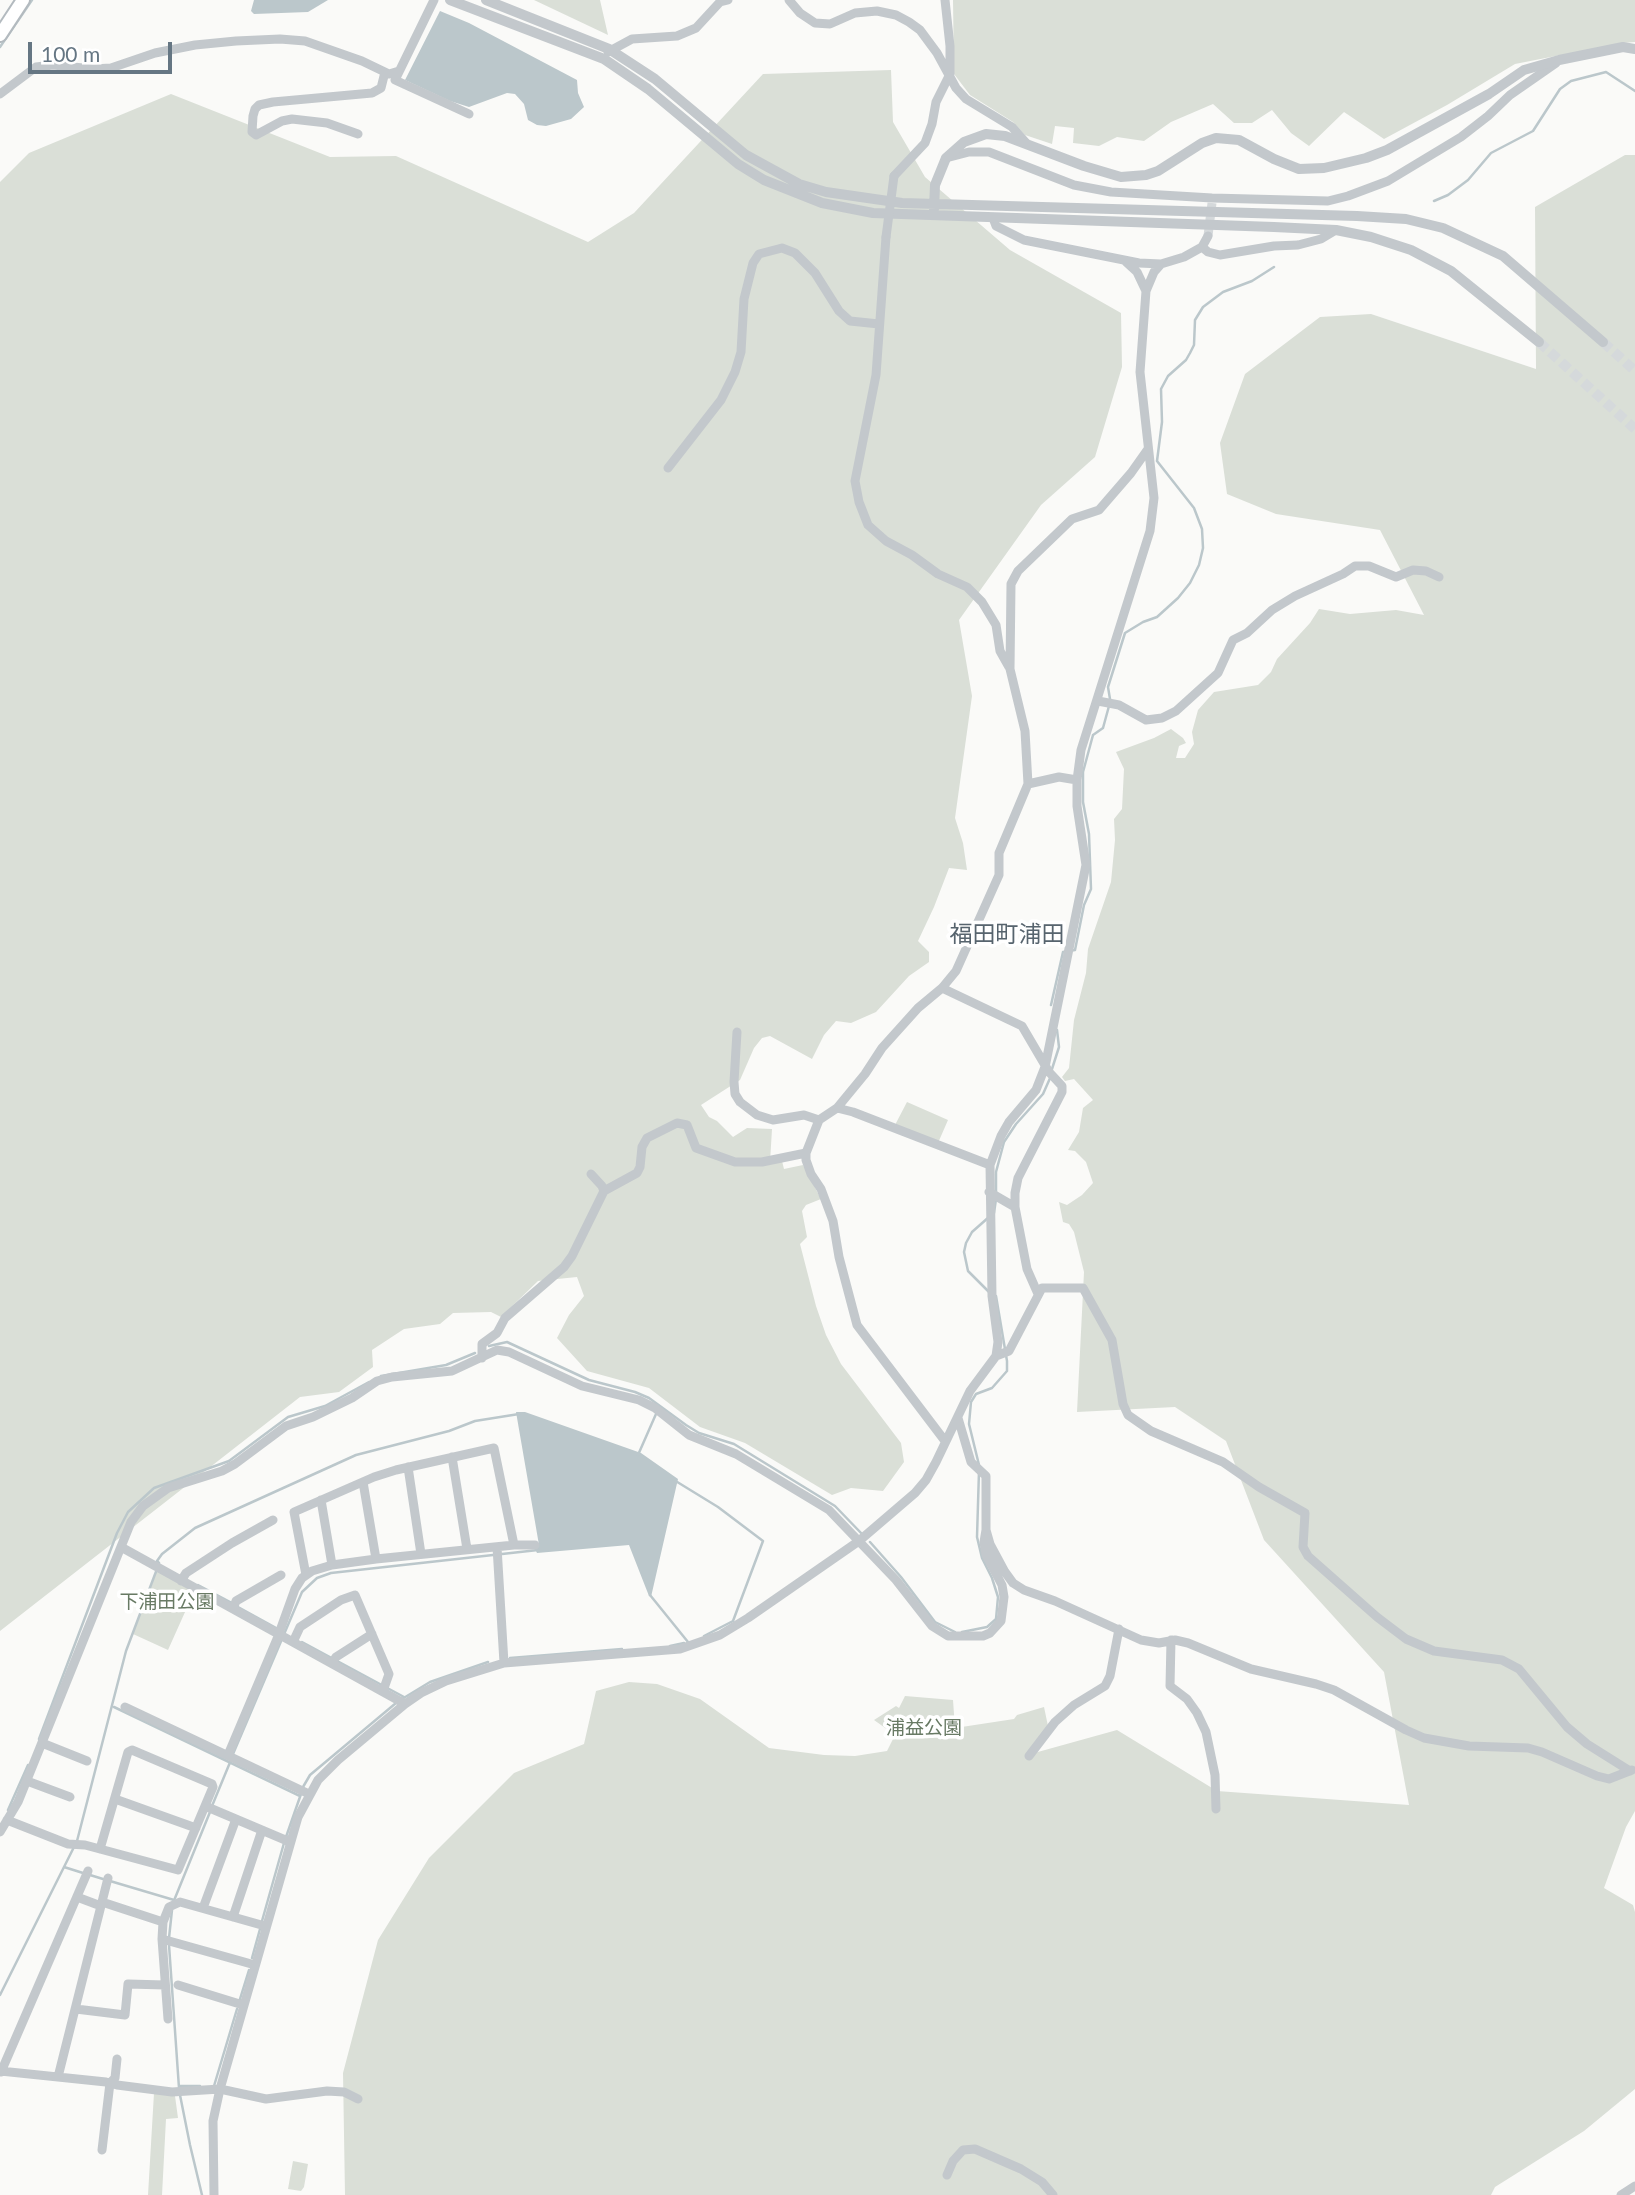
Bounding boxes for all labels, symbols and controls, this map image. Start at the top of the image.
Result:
scale bar [32,28,175,72]
text: 100 m [41,41,100,66]
district label: 福田町浦田 [950,921,1064,949]
park label: 下浦田公園 [120,1591,214,1613]
park label: 浦益公園 [886,1717,962,1739]

